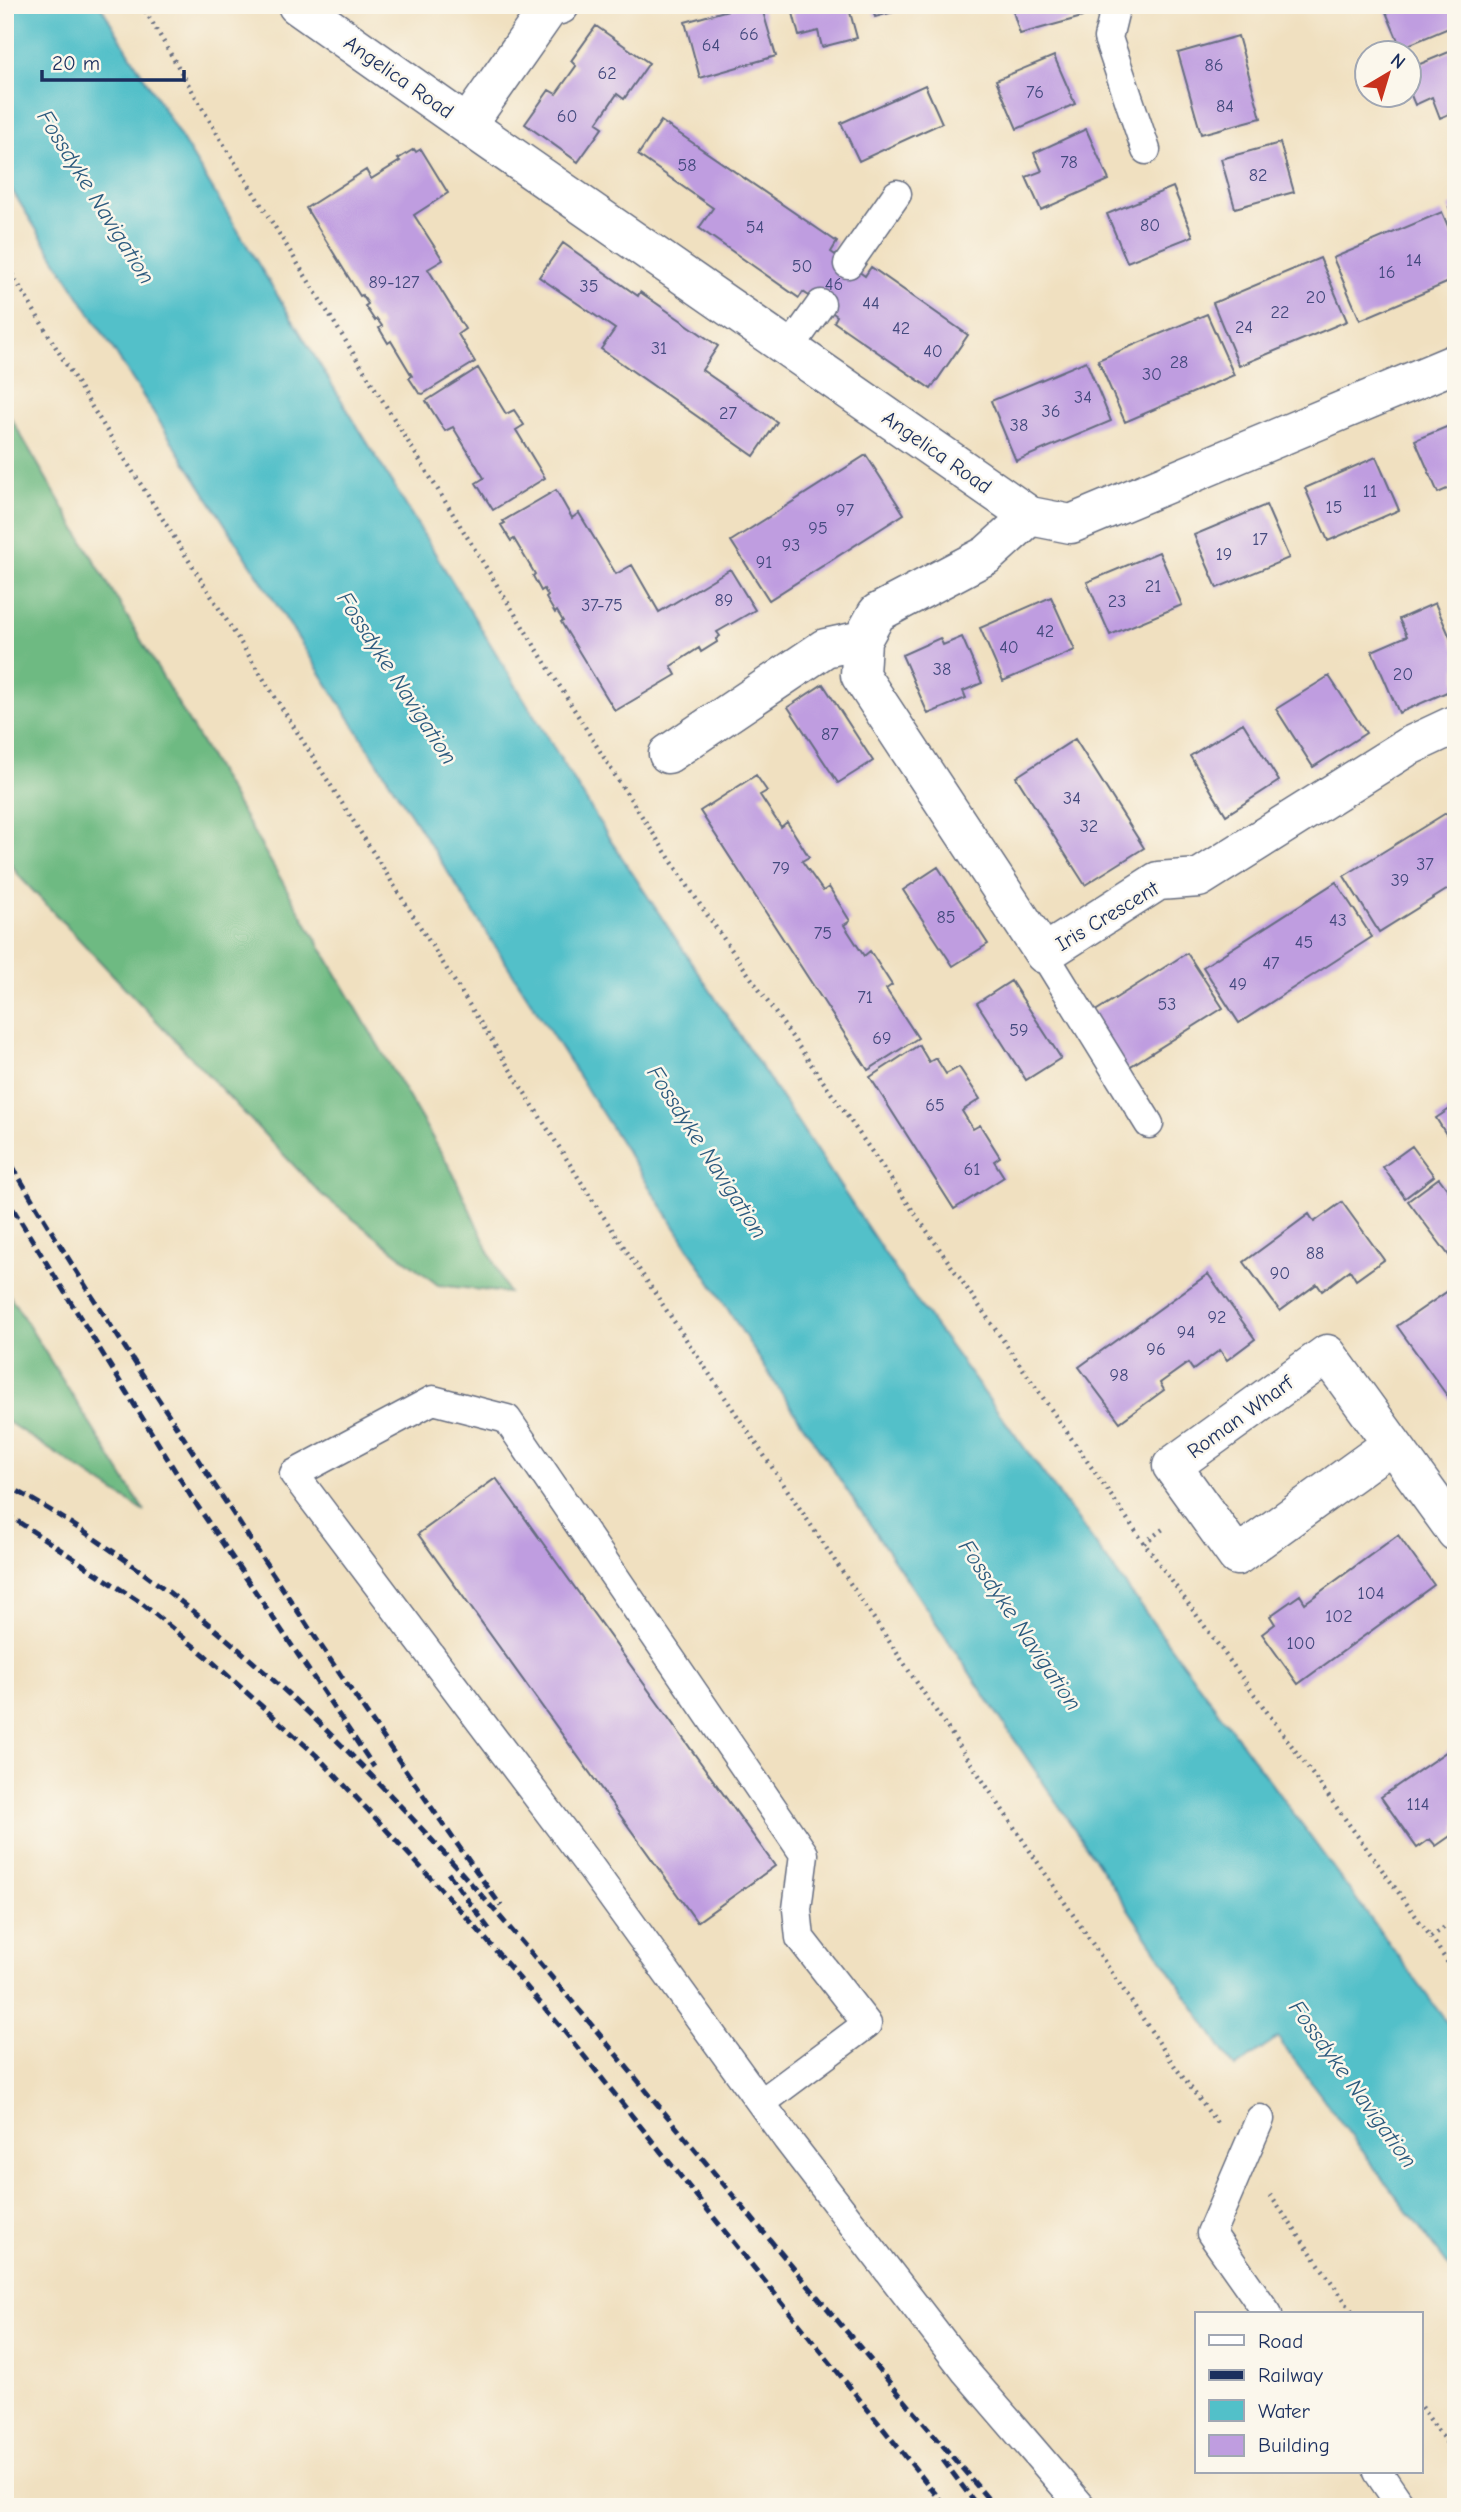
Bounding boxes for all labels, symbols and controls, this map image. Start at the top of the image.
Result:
house number: 66 [739,24,759,45]
street label: Angelica Road [340,30,458,124]
house number: 64 [702,35,720,56]
scale bar [42,38,184,82]
north arrow [1352,38,1422,108]
text: N [1386,49,1410,74]
text: 20 m [52,51,100,75]
house number: 86 [1204,55,1224,76]
house number: 62 [597,63,617,84]
house number: 76 [1026,82,1044,103]
house number: 84 [1216,96,1234,117]
water label: Fossdyke Navigation [31,105,161,289]
house number: 60 [557,106,577,127]
house number: 78 [1060,152,1078,173]
house number: 58 [677,155,697,176]
house number: 82 [1249,165,1267,186]
house number: 80 [1140,215,1160,236]
house number: 54 [746,217,764,238]
house number: 14 [1406,250,1422,271]
house number: 50 [792,256,812,277]
house number: 16 [1379,262,1395,283]
house number: 89-127 [368,272,420,293]
house number: 46 [825,274,843,295]
house number: 35 [580,276,598,297]
house number: 20 [1306,287,1326,308]
house number: 44 [862,293,880,314]
house number: 22 [1271,302,1289,323]
house number: 24 [1235,317,1253,338]
house number: 42 [892,318,910,339]
house number: 31 [651,338,667,359]
house number: 40 [923,341,943,362]
house number: 28 [1170,352,1188,373]
house number: 30 [1142,364,1162,385]
house number: 34 [1074,387,1092,408]
house number: 36 [1042,401,1060,422]
house number: 27 [719,403,737,424]
street label: Angelica Road [878,405,996,499]
house number: 38 [1010,415,1028,436]
house number: 11 [1363,481,1377,502]
house number: 15 [1326,497,1342,518]
house number: 97 [836,500,855,521]
house number: 95 [808,518,828,539]
house number: 17 [1252,529,1268,550]
house number: 93 [782,535,800,556]
house number: 19 [1216,544,1232,565]
house number: 91 [756,552,772,573]
house number: 21 [1145,576,1161,597]
water label: Fossdyke Navigation [331,587,463,769]
house number: 89 [715,590,733,611]
house number: 23 [1108,591,1126,612]
house number: 37-75 [581,595,623,616]
house number: 42 [1036,621,1054,642]
house number: 40 [999,637,1019,658]
house number: 38 [933,659,951,680]
house number: 20 [1393,664,1413,685]
house number: 87 [821,724,839,745]
house number: 34 [1063,788,1081,809]
house number: 32 [1080,816,1098,837]
house number: 37 [1416,854,1434,875]
house number: 79 [772,858,790,879]
house number: 39 [1391,870,1409,891]
street label: Iris Crescent [1051,875,1163,956]
house number: 85 [936,907,956,928]
house number: 43 [1329,910,1347,931]
house number: 75 [814,923,832,944]
house number: 45 [1295,932,1313,953]
house number: 47 [1262,953,1280,974]
house number: 49 [1229,974,1247,995]
house number: 71 [857,987,873,1008]
house number: 53 [1158,994,1176,1015]
house number: 59 [1009,1020,1029,1041]
house number: 69 [872,1028,892,1049]
water label: Fossdyke Navigation [641,1061,773,1243]
house number: 65 [925,1095,945,1116]
house number: 61 [964,1159,980,1180]
house number: 88 [1306,1243,1324,1264]
house number: 90 [1270,1263,1290,1284]
house number: 92 [1208,1307,1226,1328]
house number: 94 [1177,1322,1195,1343]
house number: 96 [1146,1339,1166,1360]
house number: 98 [1110,1365,1128,1386]
street label: Roman Wharf [1183,1370,1298,1463]
water label: Fossdyke Navigation [953,1534,1087,1716]
house number: 104 [1358,1583,1384,1604]
house number: 102 [1325,1606,1353,1627]
house number: 100 [1286,1633,1316,1654]
house number: 114 [1407,1794,1429,1815]
water label: Fossdyke Navigation [1283,1995,1423,2173]
legend [1195,2312,1422,2474]
text: Road [1258,2329,1303,2353]
text: Railway [1258,2363,1323,2387]
text: Water [1258,2399,1311,2423]
text: Building [1258,2433,1330,2457]

